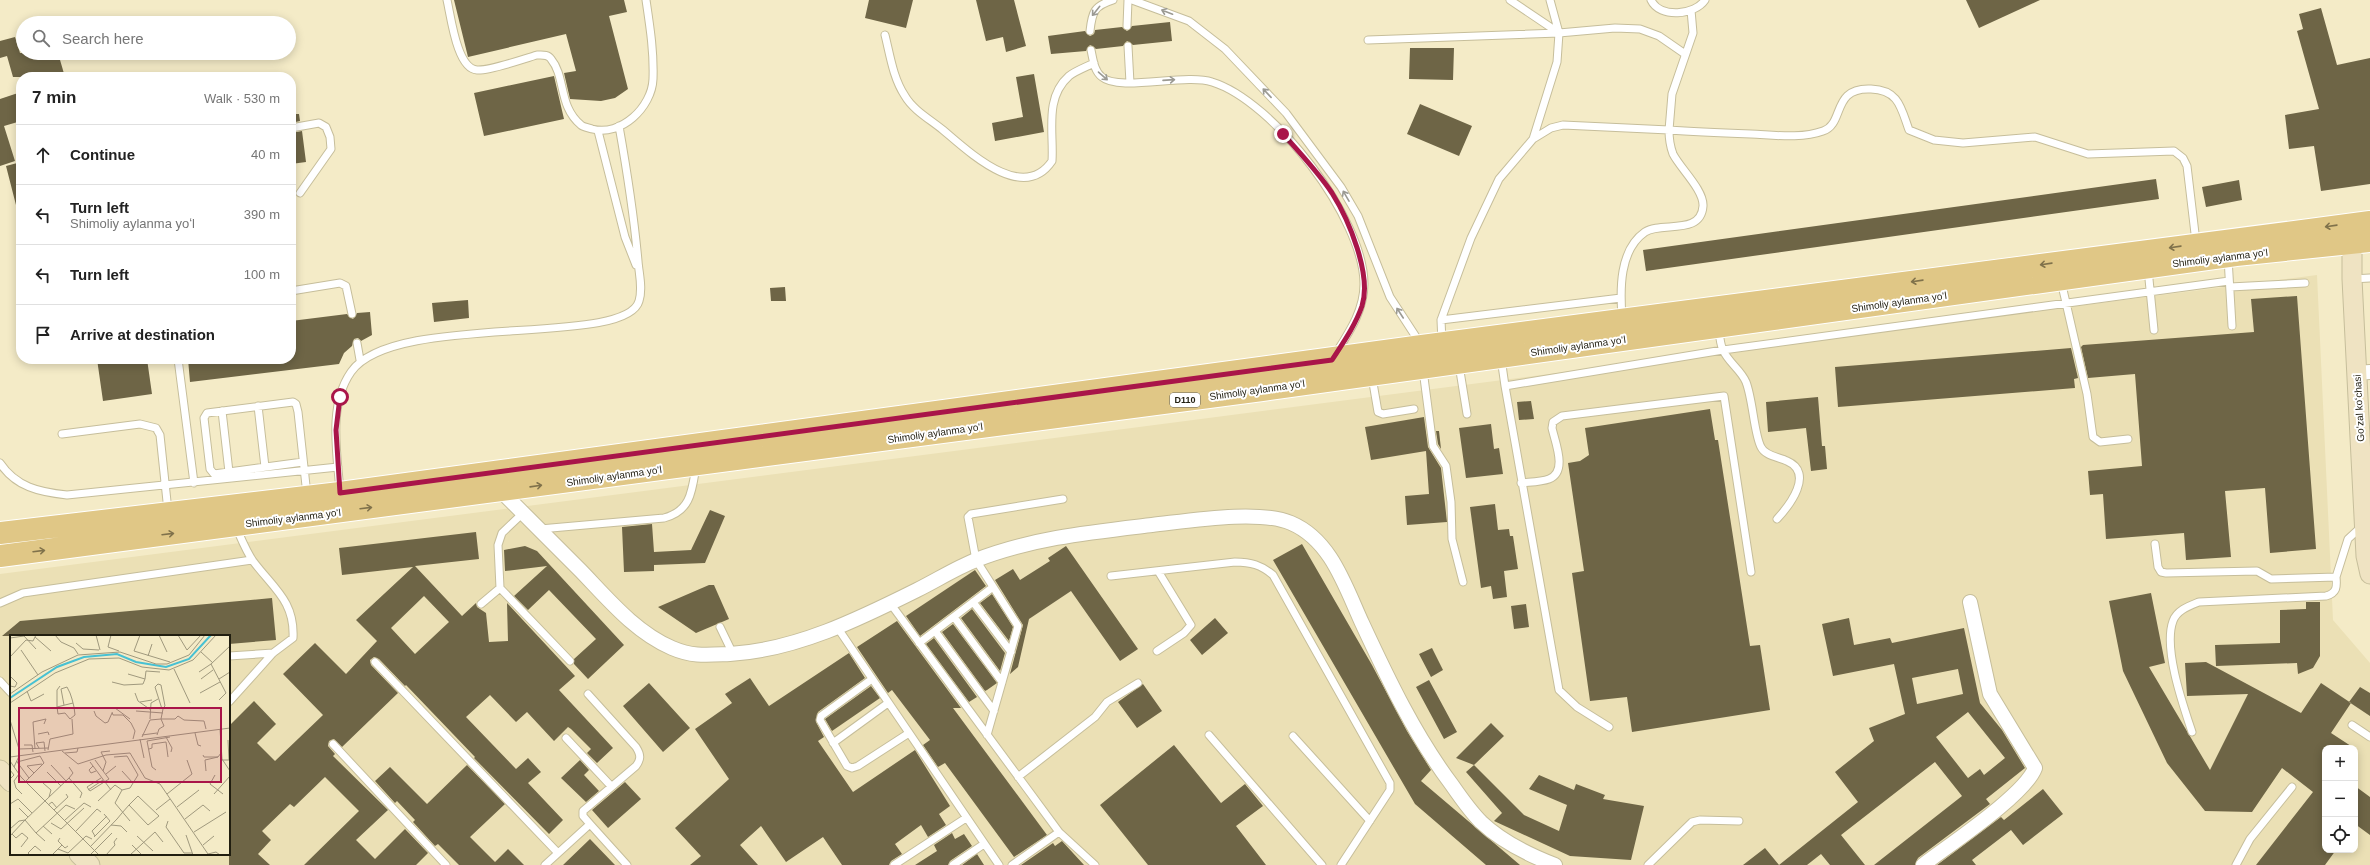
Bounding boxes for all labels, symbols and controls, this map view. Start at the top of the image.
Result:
one-way arrow [1091,6,1100,16]
one-way arrow [1162,8,1174,16]
search box [16,16,296,60]
icon: search [30,27,52,49]
text: Search here [62,30,144,47]
one-way arrow [1097,71,1108,80]
one-way arrow [1162,76,1175,83]
text: 7 min [32,88,76,107]
one-way arrow [1262,88,1272,98]
text: Walk · 530 m [204,91,280,106]
route end [1274,125,1292,143]
icon: ahead [32,144,54,166]
text: Continue [70,146,135,163]
text: 40 m [251,147,280,162]
one-way arrow [1342,190,1350,202]
text: Turn left [70,199,129,216]
icon: left [32,204,54,226]
text: 390 m [244,207,280,222]
text: Shimoliy aylanma yoʻl [70,216,195,231]
one-way arrow [2325,222,2338,230]
one-way arrow [2169,243,2182,251]
street label: Shimoliy aylanma yoʻl [2172,247,2268,269]
one-way arrow [2040,260,2053,268]
icon: left [32,264,54,286]
text: Turn left [70,266,129,283]
text: 100 m [244,267,280,282]
one-way arrow [1911,277,1924,285]
street label: Shimoliy aylanma yoʻl [1851,290,1947,314]
one-way arrow [1396,308,1405,319]
icon: arrive [32,324,54,346]
text: Arrive at destination [70,326,215,343]
street label: Shimoliy aylanma yoʻl [1530,334,1626,358]
street label: Goʻzal koʻchasi [2352,374,2366,442]
street label: Shimoliy aylanma yoʻl [1209,378,1305,402]
route start [331,388,349,406]
road number: D110 [1170,393,1200,407]
street label: Shimoliy aylanma yoʻl [887,421,983,445]
street label: Shimoliy aylanma yoʻl [566,464,662,488]
one-way arrow [530,482,543,490]
one-way arrow [359,504,372,512]
street label: Shimoliy aylanma yoʻl [245,507,341,529]
one-way arrow [161,530,174,538]
one-way arrow [32,547,45,555]
inset map [10,635,230,855]
map controls [2322,745,2358,853]
button: + [2322,745,2358,781]
button: − [2322,781,2358,817]
button: locate [2322,817,2358,853]

